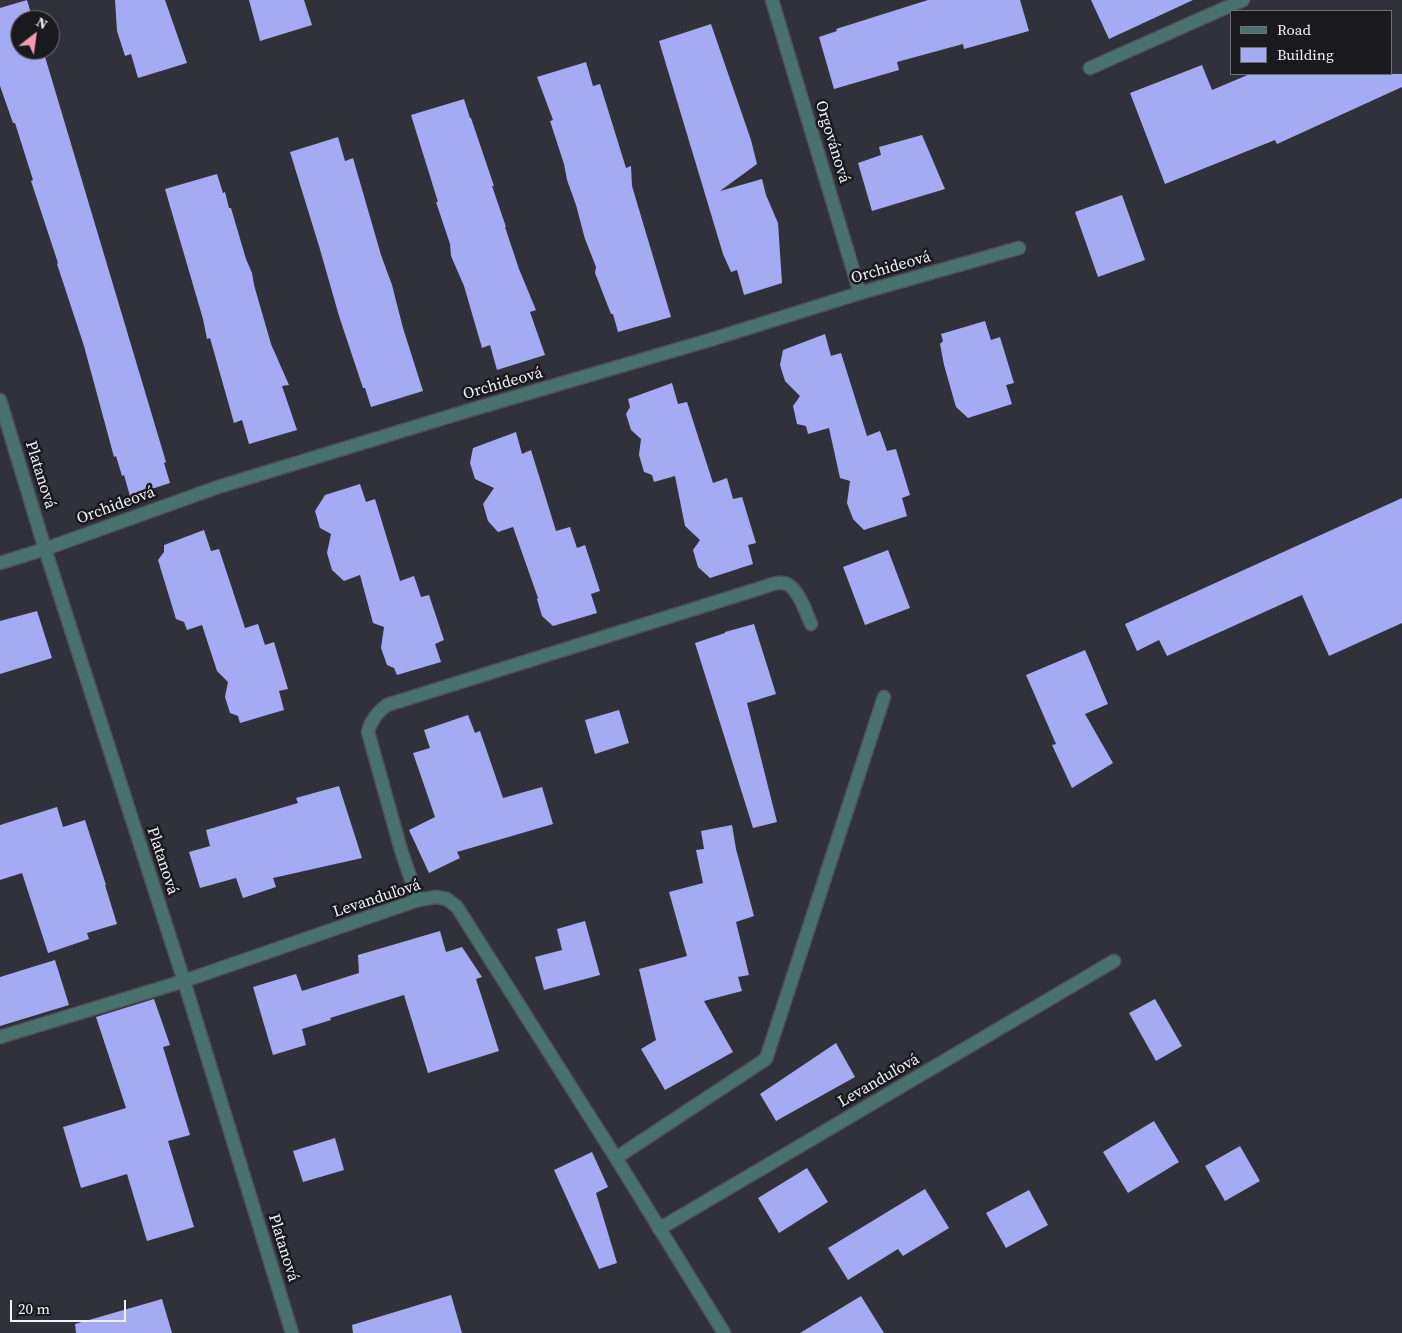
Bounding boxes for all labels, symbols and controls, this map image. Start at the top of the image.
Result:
north arrow [10,10,60,60]
legend [1230,10,1392,75]
text: N [33,12,51,34]
text: Road [1277,19,1311,40]
text: Building [1277,44,1334,65]
street label: Orgovánová [810,98,854,186]
street label: Orchideová [849,247,933,289]
street label: Orchideová [461,363,545,405]
street label: Platanová [21,439,59,511]
street label: Orchideová [74,483,158,529]
street label: Platanová [142,825,182,897]
street label: Levanduľová [331,876,423,922]
street label: Levanduľová [835,1050,923,1112]
street label: Platanová [264,1212,302,1284]
scale bar [12,1290,129,1322]
text: 20 m [18,1298,50,1319]

